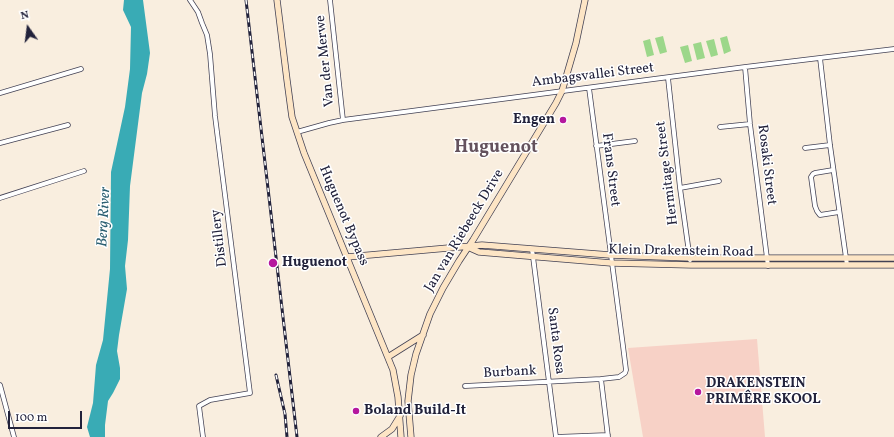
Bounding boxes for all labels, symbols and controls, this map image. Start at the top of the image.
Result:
north arrow [8,8,48,48]
text: N [19,8,31,24]
street label: Van der Merwe [313,14,339,108]
street label: Ambagsvallei Street [531,60,655,92]
place label: Engen [513,112,555,128]
marker: Engen [558,115,568,125]
street label: Hermitage Street [653,120,683,226]
street label: Rosaki Street [753,124,779,206]
street label: Frans Street [597,132,623,208]
district label: Huguenot [454,138,538,160]
street label: Huguenot Bypass [314,164,372,268]
street label: Jan van Riebeeck Drive [422,167,508,295]
water label: Berg River [94,187,116,247]
street label: Distillery [208,208,232,268]
street label: Klein Drakenstein Road [608,242,754,262]
place label: Huguenot [282,255,347,271]
marker: Huguenot [267,257,279,269]
street label: Santa Rosa [543,307,567,375]
street label: Burbank [483,363,537,383]
place label: DRAKENSTEIN PRIMÊRE SKOOL [706,376,821,408]
marker: DRAKENSTEIN PRIMÊRE SKOOL [693,387,703,397]
scale bar [10,403,84,429]
place label: Boland Build-It [364,403,466,419]
marker: Boland Build-It [351,406,361,416]
text: 100 m [15,410,47,426]

